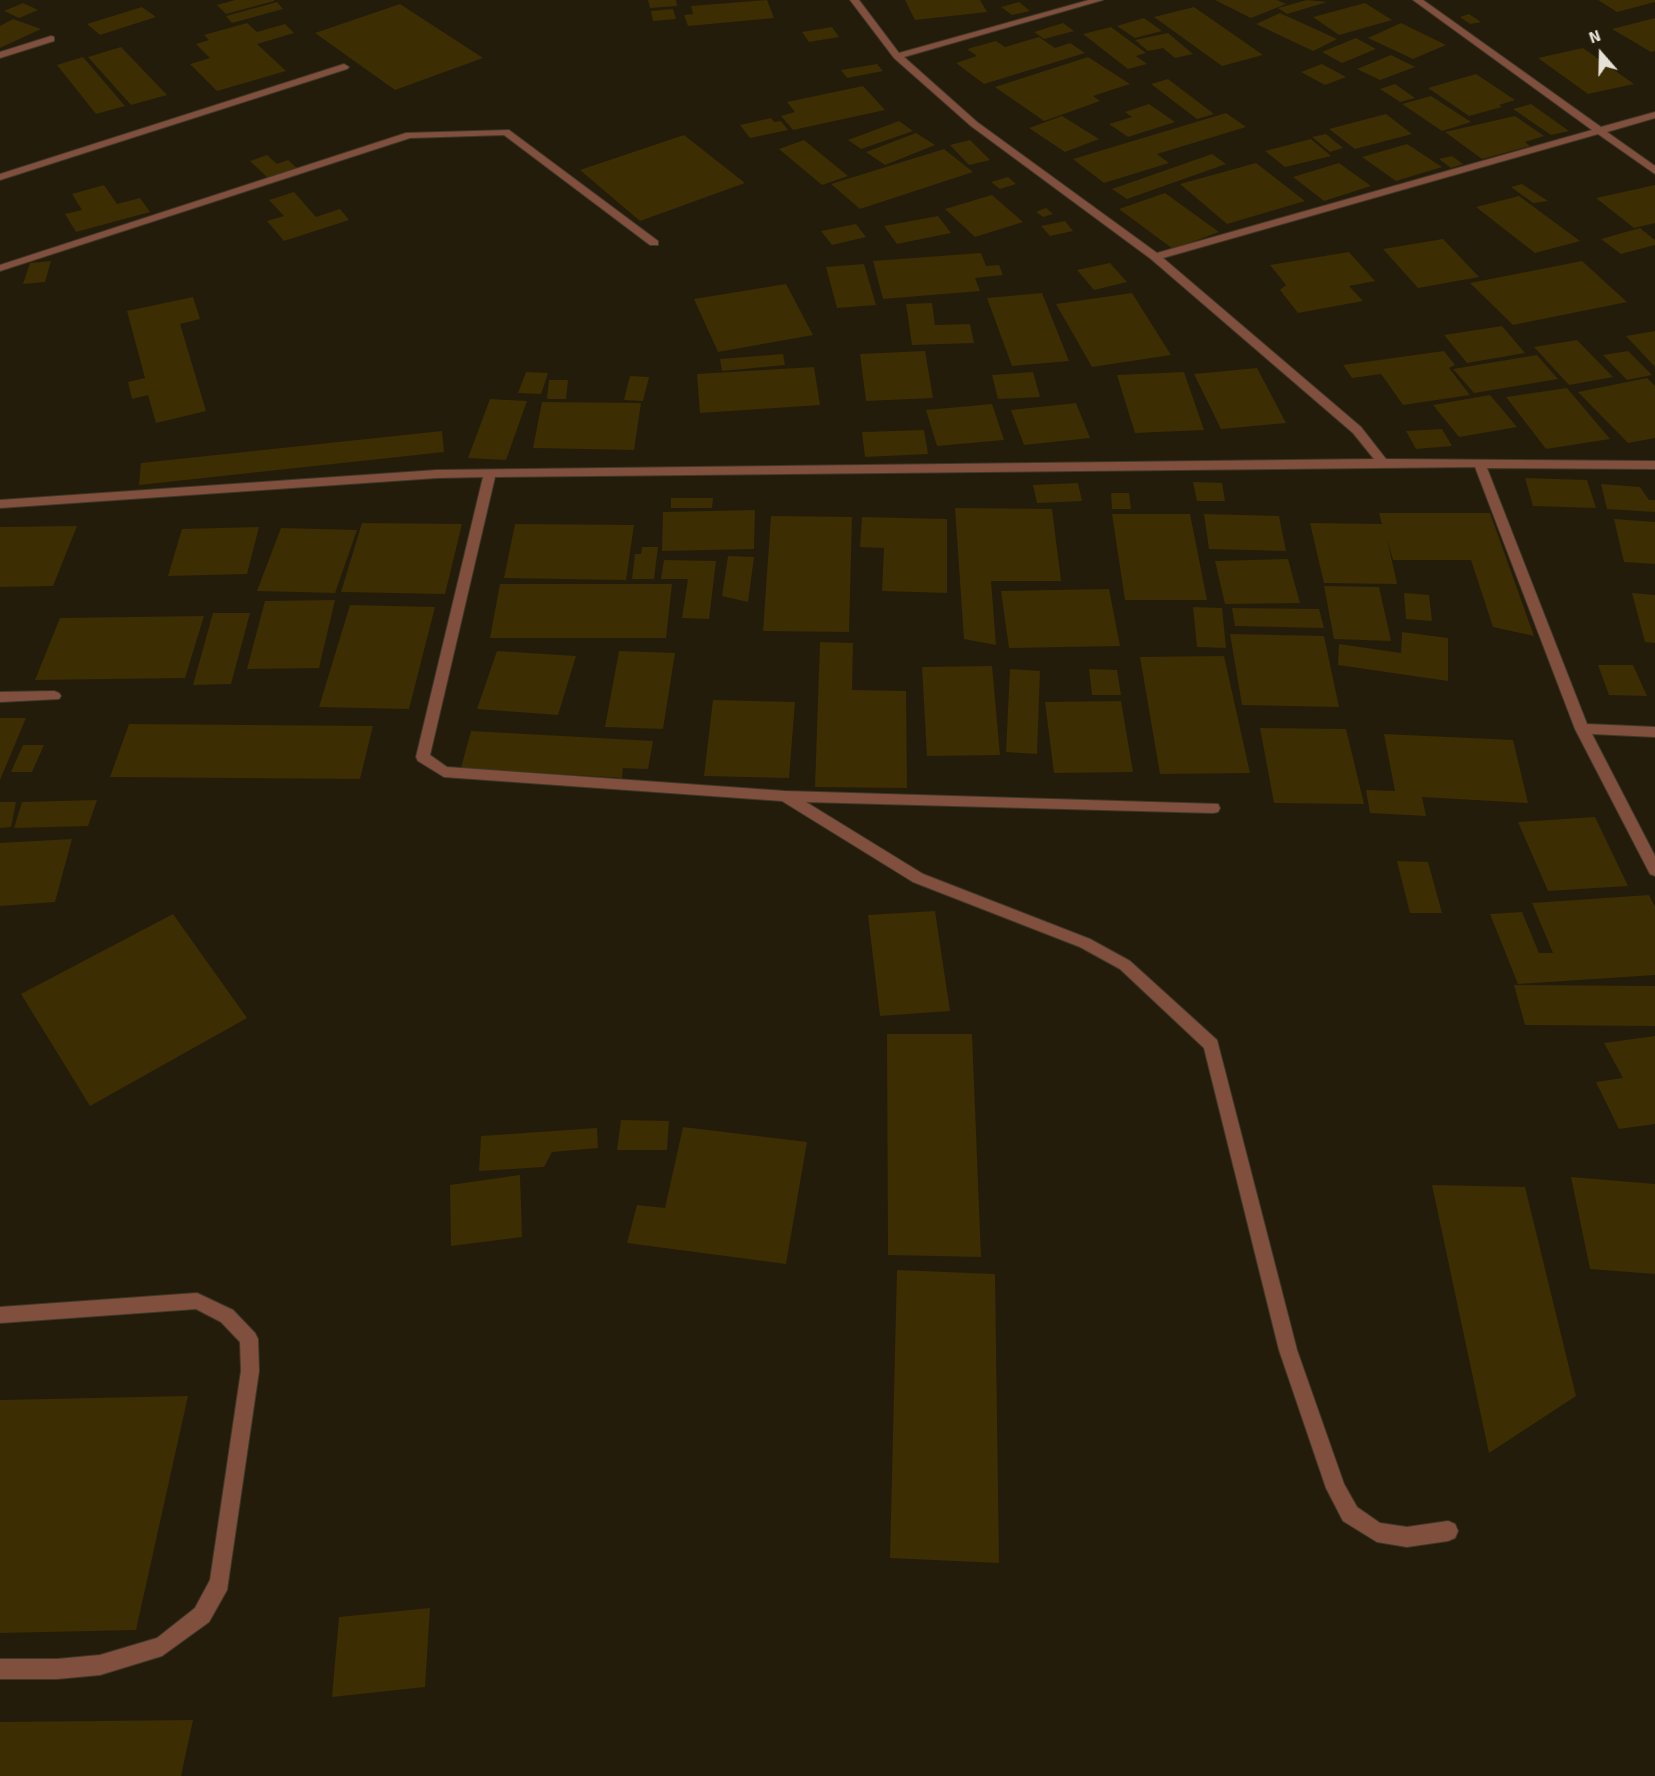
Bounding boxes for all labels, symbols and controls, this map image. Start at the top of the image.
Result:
north arrow [1571,24,1631,84]
text: N [1586,26,1603,48]

